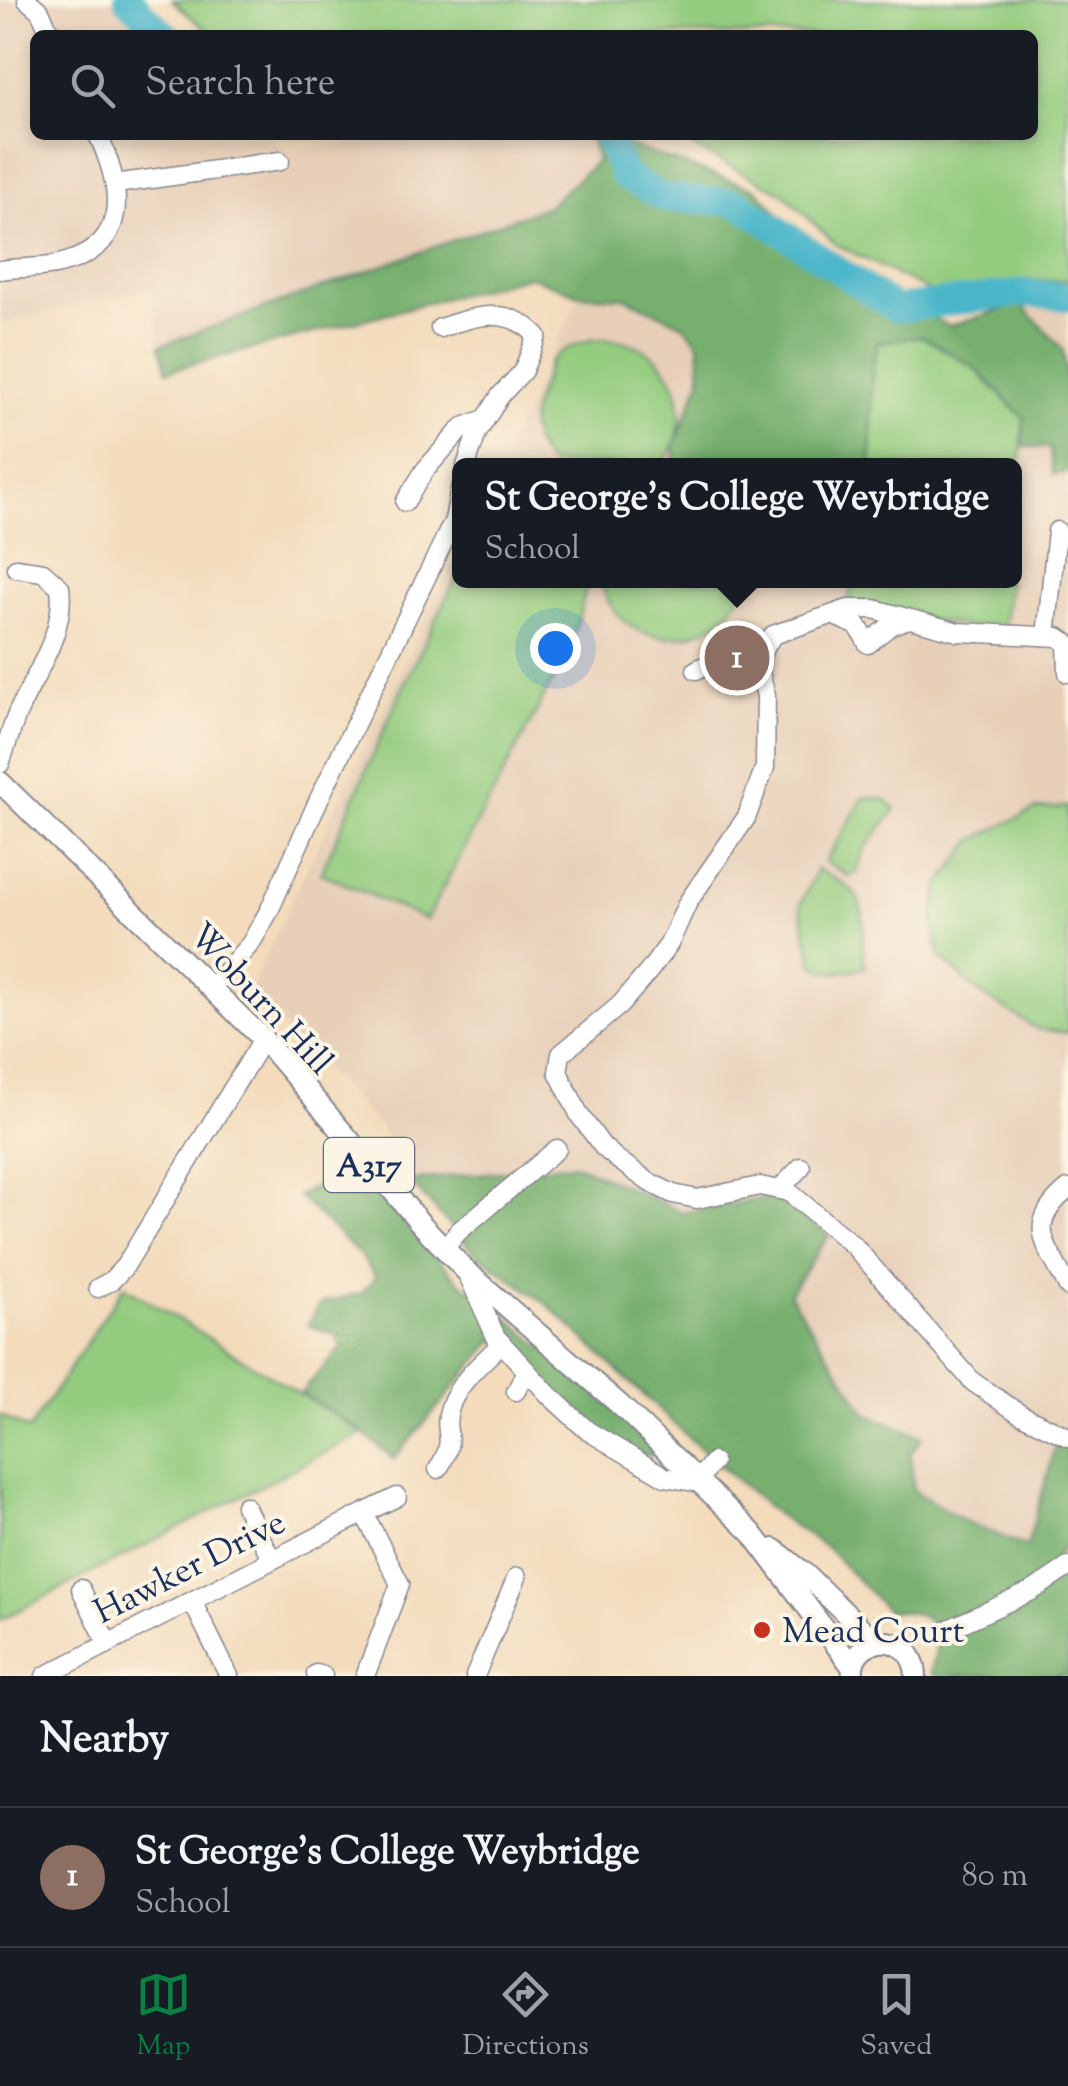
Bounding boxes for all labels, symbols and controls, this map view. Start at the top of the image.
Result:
search box [30,30,1038,140]
icon: search [65,58,120,113]
text: Search here [145,58,336,112]
popup [452,458,1022,588]
text: St George's College Weybridge [485,473,989,527]
text: School [485,527,580,573]
pin: 1 [704,620,770,696]
your location [530,623,581,674]
street label: Woburn Hill [175,913,344,1088]
road number: A317 [324,1138,414,1192]
street label: Hawker Drive [86,1499,295,1639]
place label: Mead Court [782,1608,964,1659]
marker: Mead Court [751,1619,773,1641]
text: Nearby [40,1711,169,1771]
text: St George's College Weybridge [135,1827,640,1881]
text: 1 [67,1854,78,1900]
text: 80 m [962,1854,1028,1900]
text: School [135,1881,231,1927]
tab: Map [136,1967,191,2067]
tab: Directions [462,1967,589,2067]
tab: Saved [860,1967,932,2067]

